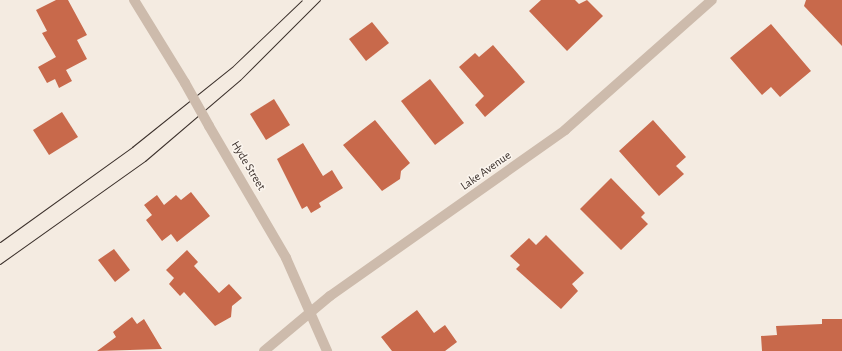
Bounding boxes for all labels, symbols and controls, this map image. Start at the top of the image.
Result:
street label: Hyde Street [228,139,268,193]
street label: Lake Avenue [458,148,514,194]

